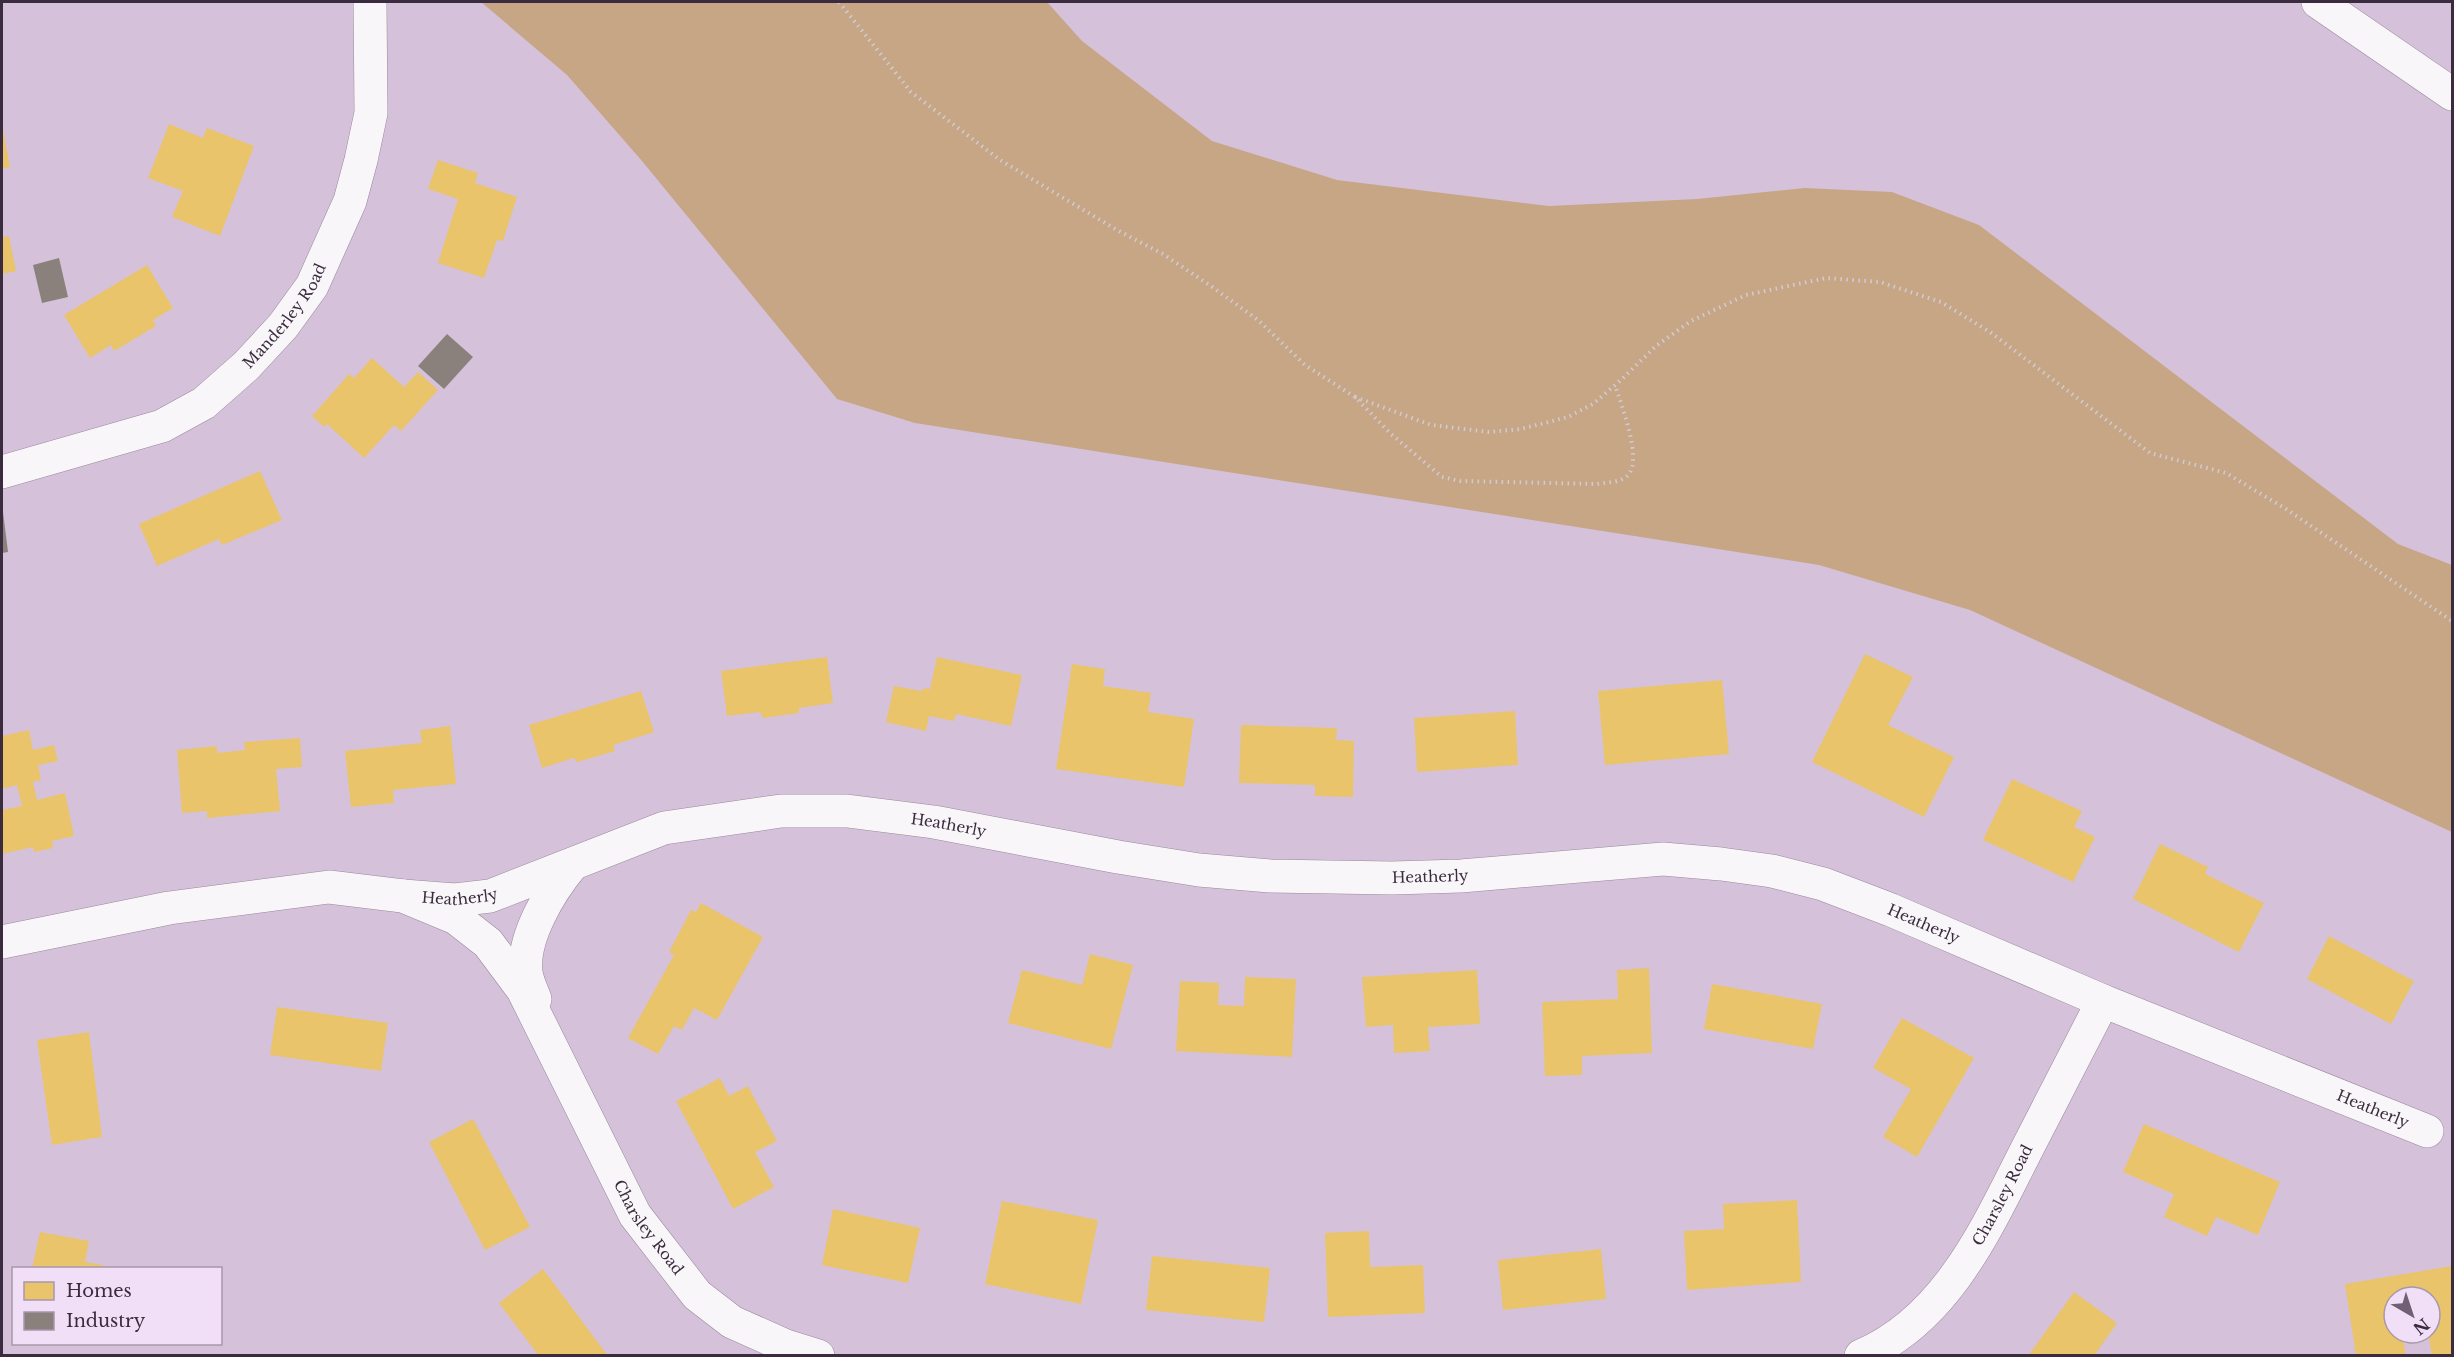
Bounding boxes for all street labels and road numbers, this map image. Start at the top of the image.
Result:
street label: Manderley Road [239,260,330,372]
street label: Heatherly [910,809,989,841]
street label: Heatherly [1392,865,1470,887]
street label: Heatherly [421,884,501,909]
street label: Heatherly [1885,900,1963,948]
street label: Heatherly [2334,1086,2412,1132]
street label: Charsley Road [1968,1141,2037,1249]
street label: Charsley Road [610,1177,688,1279]

